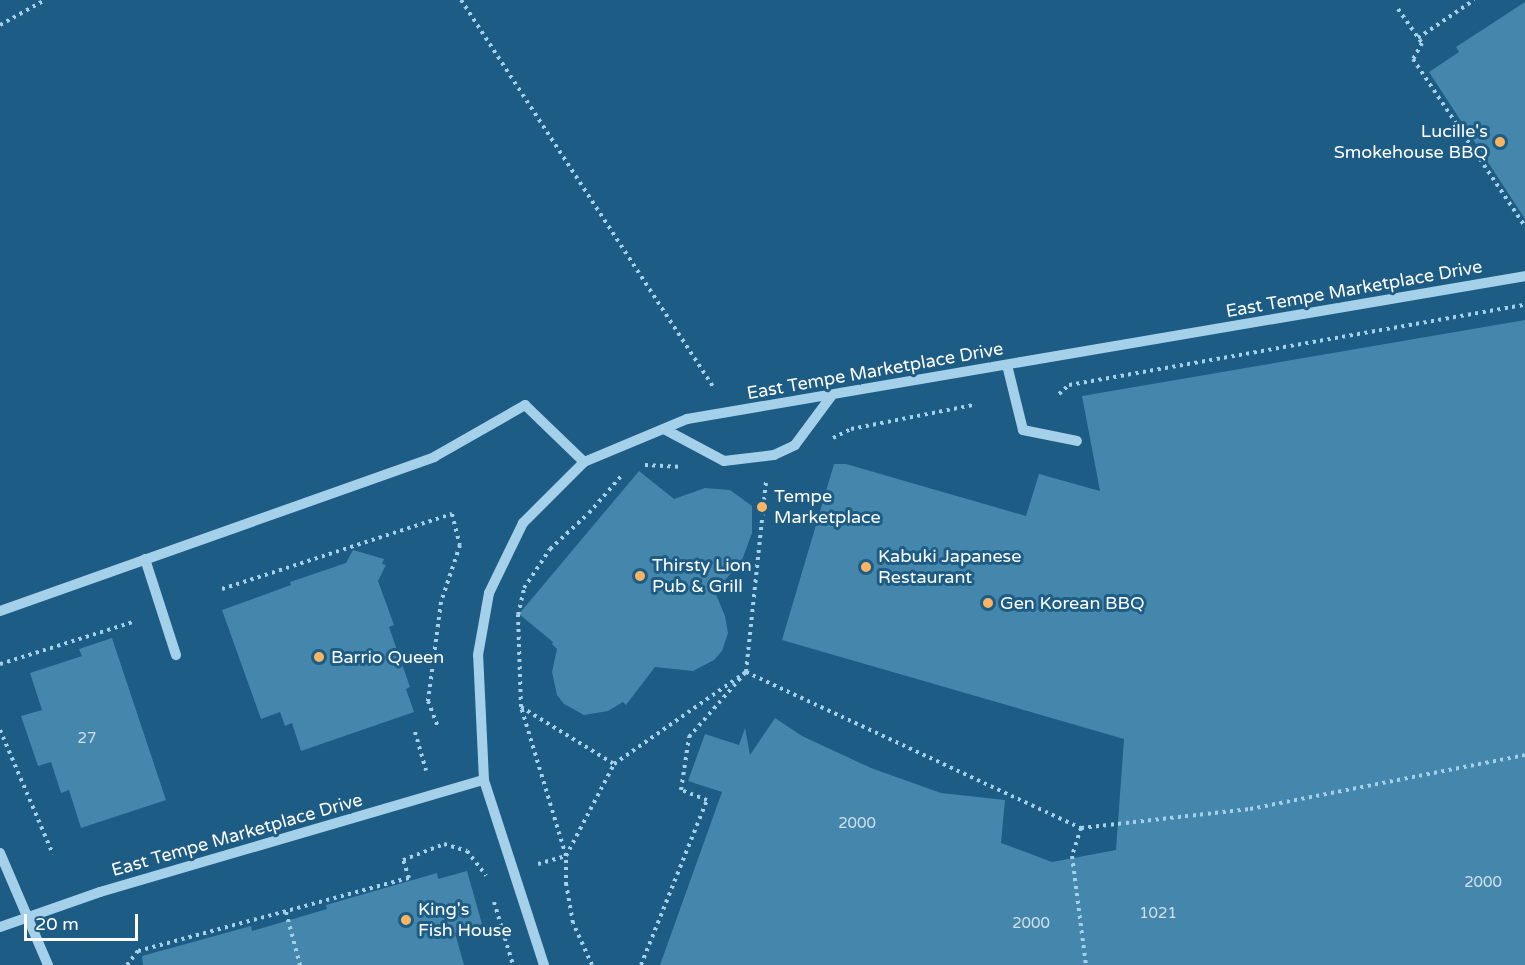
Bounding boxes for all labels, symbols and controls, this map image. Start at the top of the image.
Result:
place label: Lucille's Smokehouse BBQ [1334,121,1488,164]
marker: Lucille's Smokehouse BBQ [1493,135,1507,149]
street label: East Tempe Marketplace Drive [1224,256,1484,322]
street label: East Tempe Marketplace Drive [745,338,1005,404]
place label: Tempe Marketplace [774,486,881,528]
marker: Tempe Marketplace [755,500,769,514]
place label: Kabuki Japanese Restaurant [878,546,1021,588]
place label: Thirsty Lion Pub & Grill [652,555,752,598]
marker: Kabuki Japanese Restaurant [859,560,873,574]
marker: Thirsty Lion Pub & Grill [633,569,647,583]
place label: Gen Korean BBQ [1000,592,1145,614]
marker: Gen Korean BBQ [981,596,995,610]
place label: Barrio Queen [331,646,444,668]
marker: Barrio Queen [312,650,326,664]
house number: 27 [78,730,96,748]
street label: East Tempe Marketplace Drive [109,789,365,881]
house number: 2000 [838,815,876,833]
house number: 2000 [1464,874,1502,892]
place label: King's Fish House [418,899,512,942]
scale bar [27,902,141,940]
house number: 1021 [1139,905,1177,923]
text: 20 m [35,913,79,935]
marker: King's Fish House [399,913,413,927]
house number: 2000 [1012,915,1050,933]

